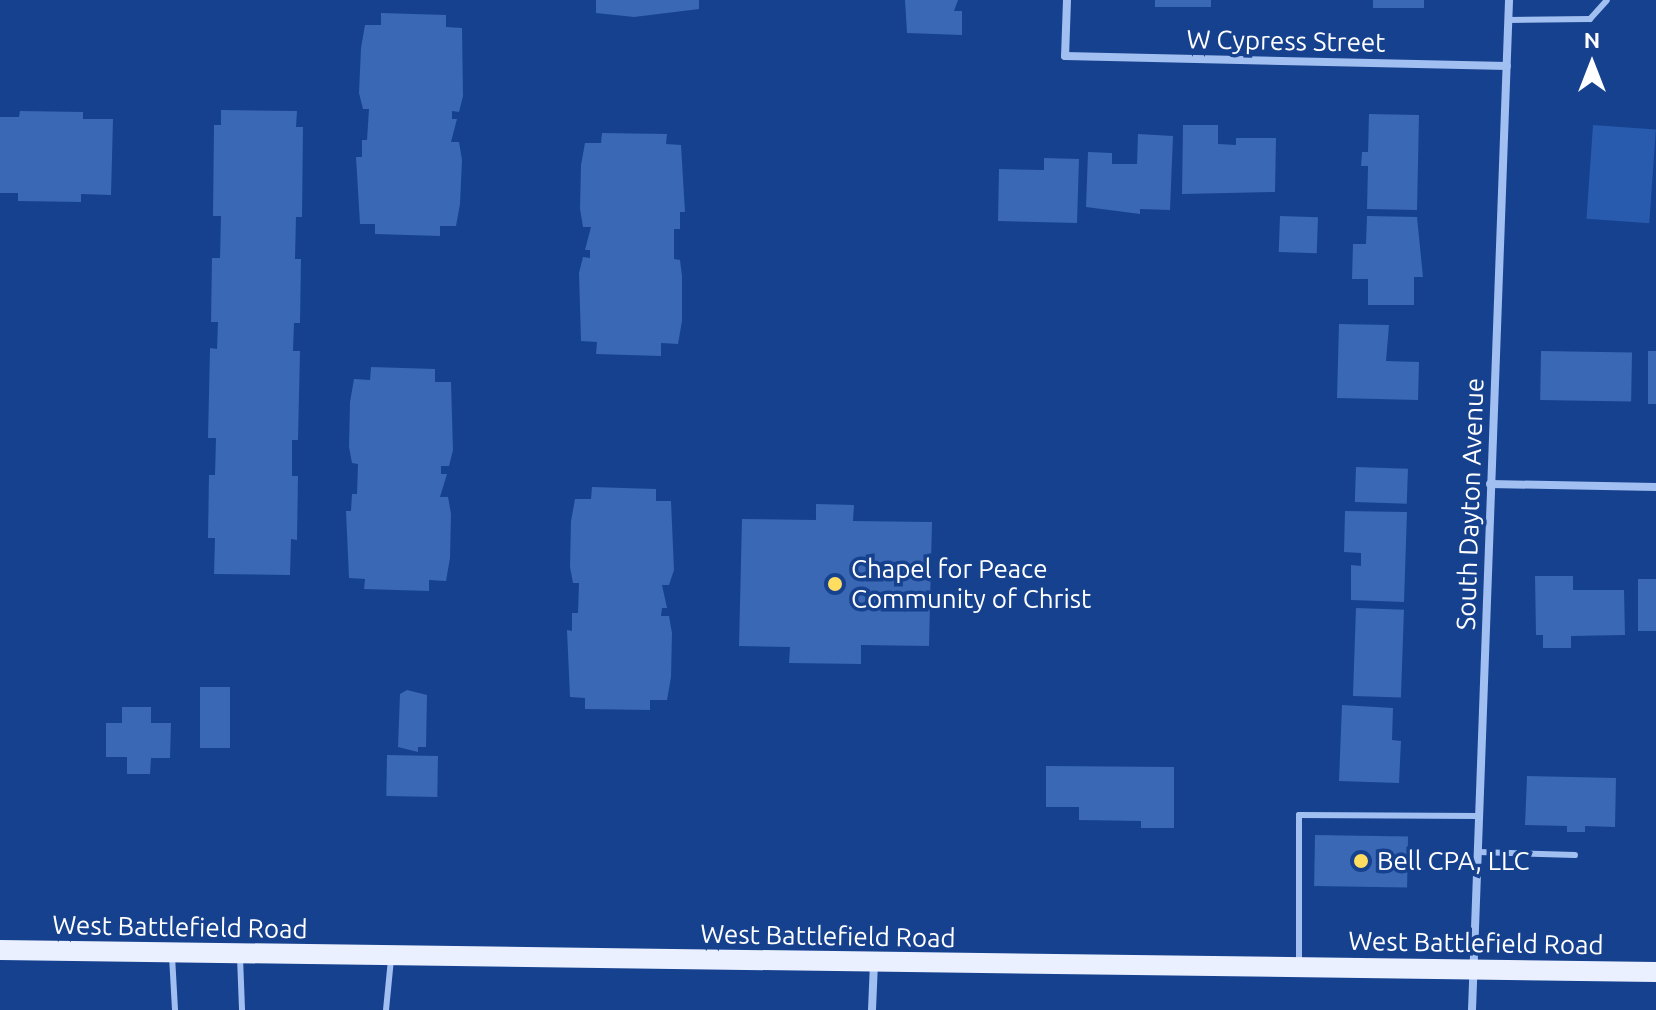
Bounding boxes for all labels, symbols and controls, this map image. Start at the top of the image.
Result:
street label: W Cypress Street [1186,24,1386,58]
north arrow [1552,24,1632,104]
text: N [1584,27,1600,52]
street label: South Dayton Avenue [1450,377,1490,631]
place label: Chapel for Peace Community of Christ [851,553,1091,614]
marker: Chapel for Peace Community of Christ [826,575,844,593]
place label: Bell CPA, LLC [1377,845,1529,877]
marker: Bell CPA, LLC [1352,852,1370,870]
street label: West Battlefield Road [52,909,308,945]
street label: West Battlefield Road [700,918,956,954]
street label: West Battlefield Road [1348,925,1604,961]

